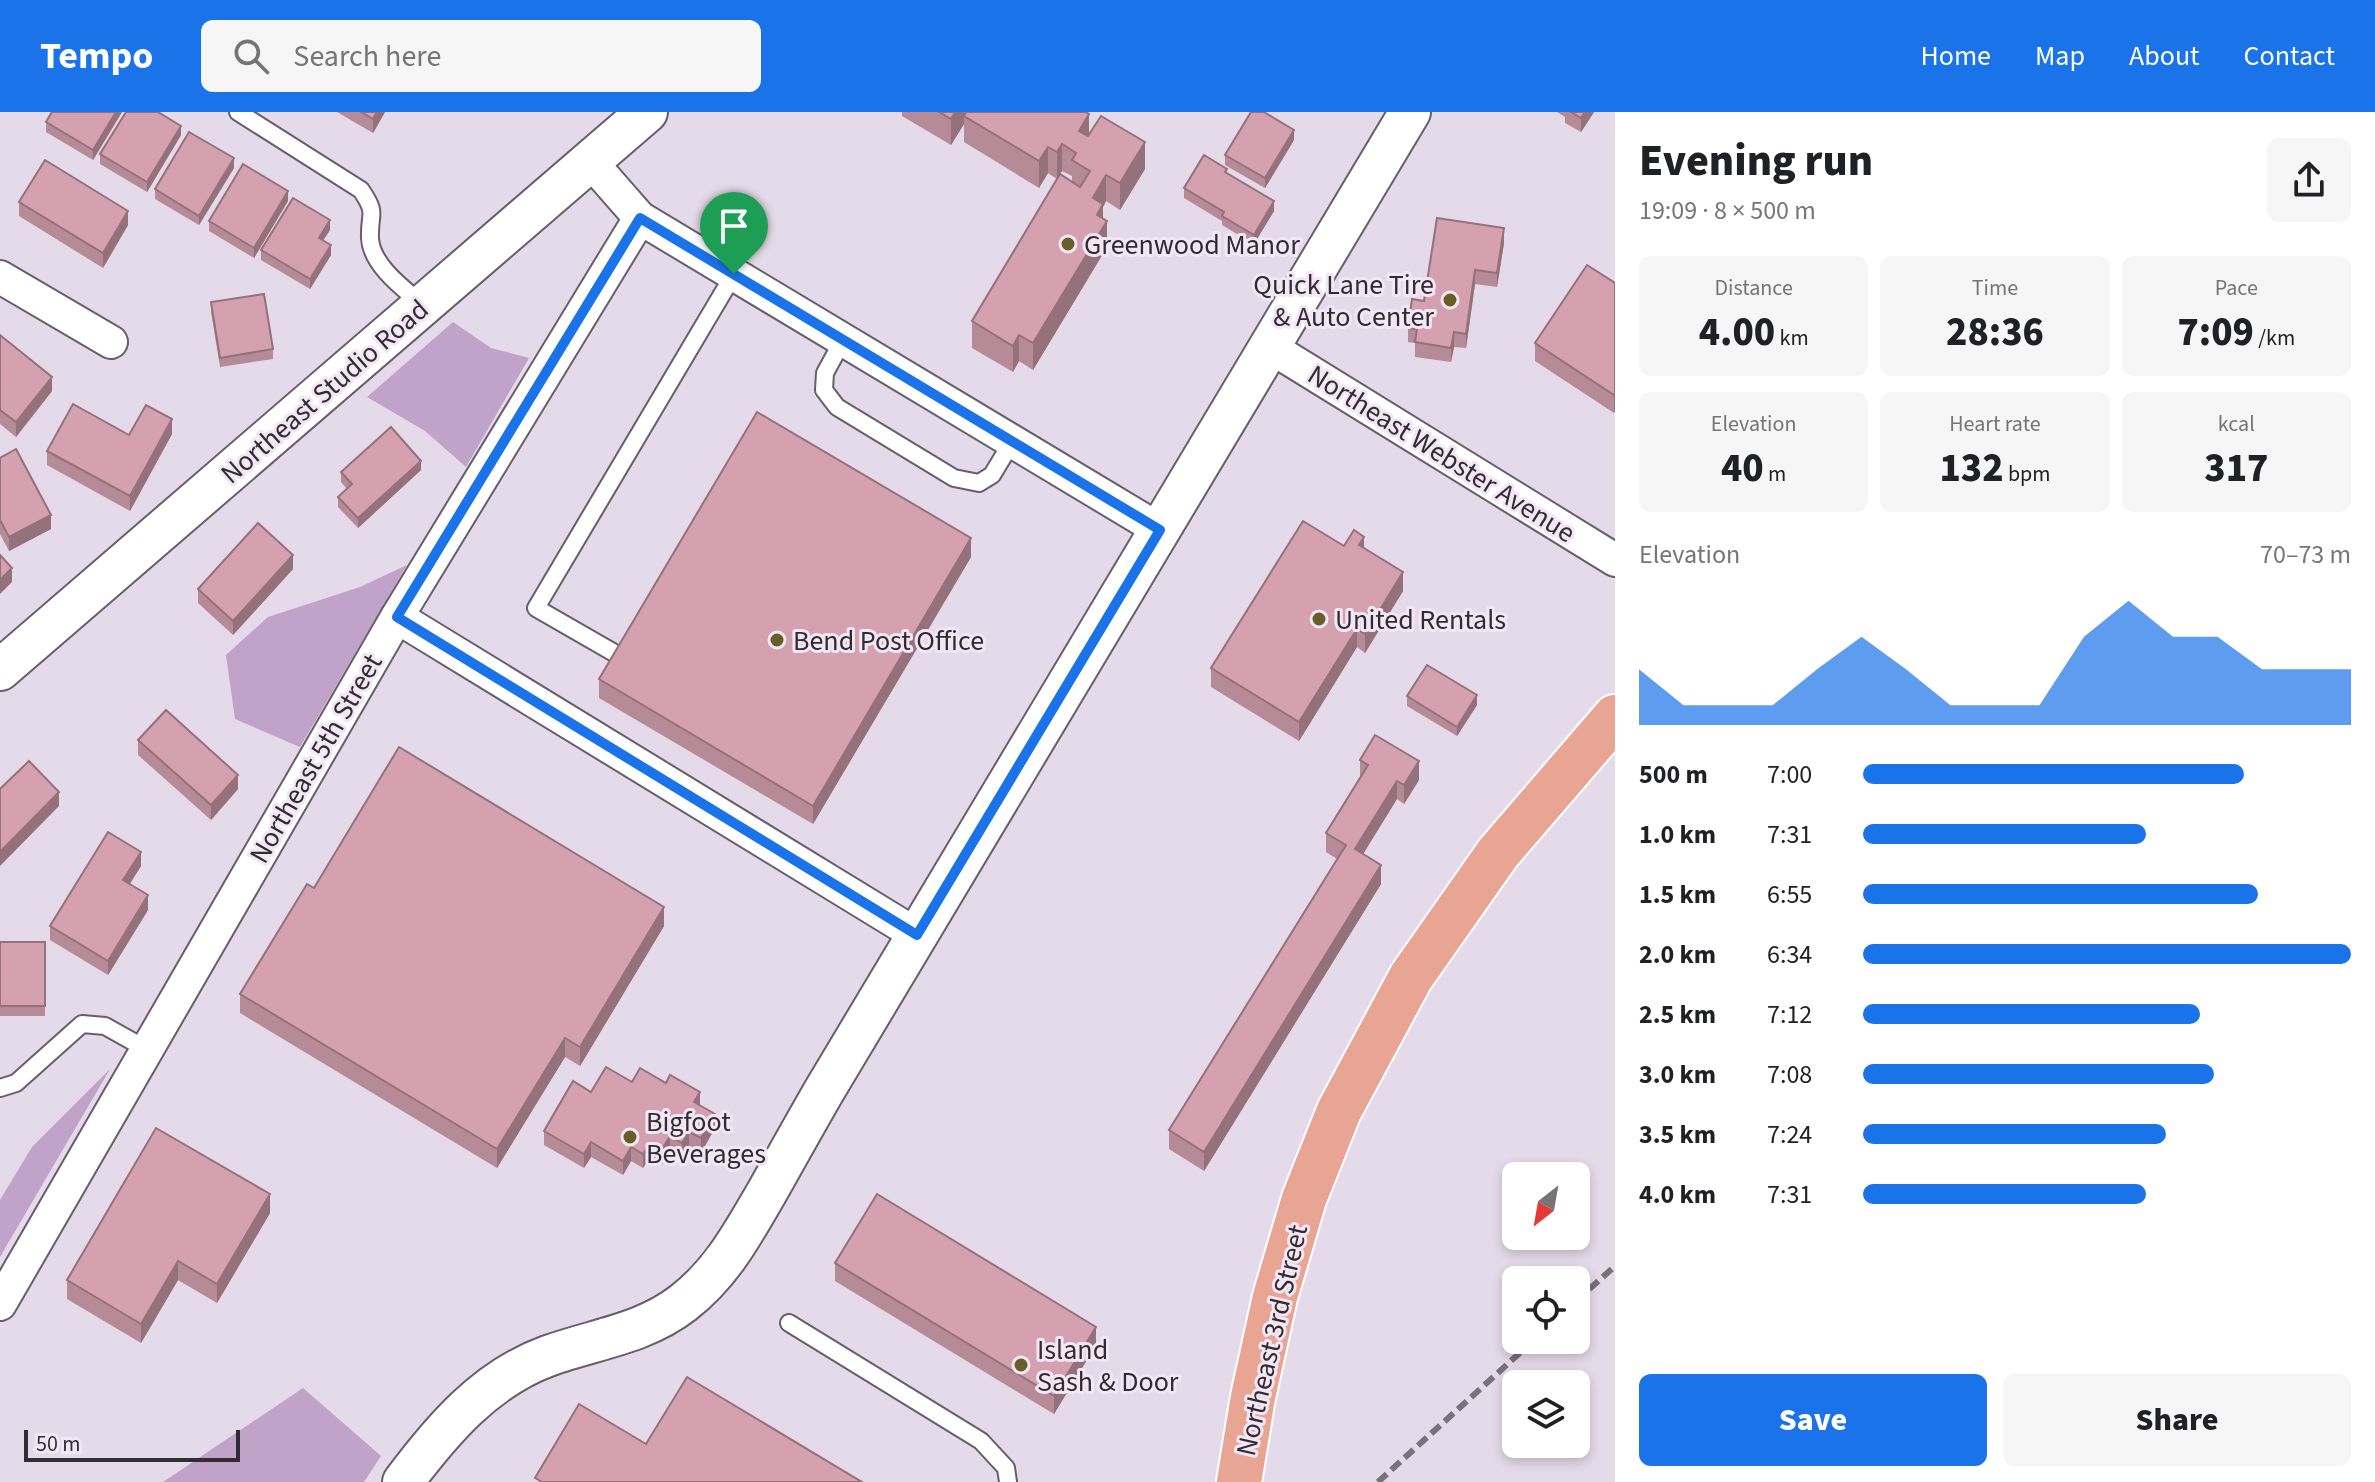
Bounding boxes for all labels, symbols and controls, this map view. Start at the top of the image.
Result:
search box [201,20,761,92]
text: Tempo [40,29,153,83]
icon: search [229,34,273,78]
text: Search here [293,35,441,78]
text: Home [1920,36,1991,76]
text: Map [2035,36,2085,76]
text: About [2129,36,2200,76]
text: Contact [2244,36,2335,76]
text: Evening run [1639,130,1873,193]
button: share [2267,138,2351,222]
pin [700,192,768,274]
text: 19:09 · 8 × 500 m [1639,192,1816,229]
icon: arrive [712,204,756,248]
place label: Greenwood Manor [1084,225,1300,265]
marker: Greenwood Manor [1059,235,1077,253]
place label: Quick Lane Tire & Auto Center [1253,265,1434,337]
text: Distance [1715,272,1793,304]
text: Time [1972,272,2018,304]
text: Pace [2215,272,2258,304]
street label: Northeast Studio Road [212,290,437,493]
marker: Quick Lane Tire & Auto Center [1441,291,1459,309]
text: 4.00 [1699,304,1775,361]
text: 28:36 [1946,304,2044,361]
text: 7:09 [2177,304,2254,361]
text: km [1775,322,1809,354]
text: /km [2254,322,2295,354]
street label: Northeast Webster Avenue [1300,355,1583,553]
text: Elevation [1711,408,1797,440]
text: Heart rate [1949,408,2041,440]
text: kcal [2218,408,2255,440]
text: 40 [1721,440,1764,497]
text: 132 [1939,440,2004,497]
text: 317 [2204,440,2268,497]
text: m [1764,458,1786,490]
text: bpm [2004,458,2051,490]
text: Elevation [1639,536,1740,573]
text: 70–73 m [2260,536,2351,573]
place label: United Rentals [1335,600,1506,640]
marker: United Rentals [1310,610,1328,628]
place label: Bend Post Office [793,621,984,661]
marker: Bend Post Office [768,631,786,649]
street label: Northeast 5th Street [240,646,392,871]
text: 500 m [1639,756,1708,793]
text: 7:00 [1767,756,1812,793]
text: 1.0 km [1639,816,1716,853]
text: 7:31 [1767,816,1812,853]
text: 1.5 km [1639,876,1716,913]
text: 6:55 [1767,876,1812,913]
text: 2.0 km [1639,936,1716,973]
text: 6:34 [1767,936,1812,973]
text: 2.5 km [1639,996,1716,1033]
text: 7:12 [1767,996,1812,1033]
text: 3.0 km [1639,1056,1716,1093]
text: 7:08 [1767,1056,1812,1093]
place label: Bigfoot Beverages [646,1102,766,1174]
text: 3.5 km [1639,1116,1716,1153]
text: 7:24 [1767,1116,1812,1153]
marker: Bigfoot Beverages [621,1128,639,1146]
north arrow [1502,1162,1590,1250]
map controls [1502,1162,1590,1458]
text: 4.0 km [1639,1176,1716,1213]
text: 7:31 [1767,1176,1812,1213]
street label: Northeast 3rd Street [1226,1220,1318,1460]
button: locate [1502,1266,1590,1354]
place label: Island Sash & Door [1037,1330,1179,1402]
marker: Island Sash & Door [1012,1356,1030,1374]
button: layers [1502,1370,1590,1458]
button: Save [1639,1374,1987,1466]
button: Share [2003,1374,2351,1466]
scale bar [24,1426,240,1462]
text: 50 m [36,1428,81,1460]

